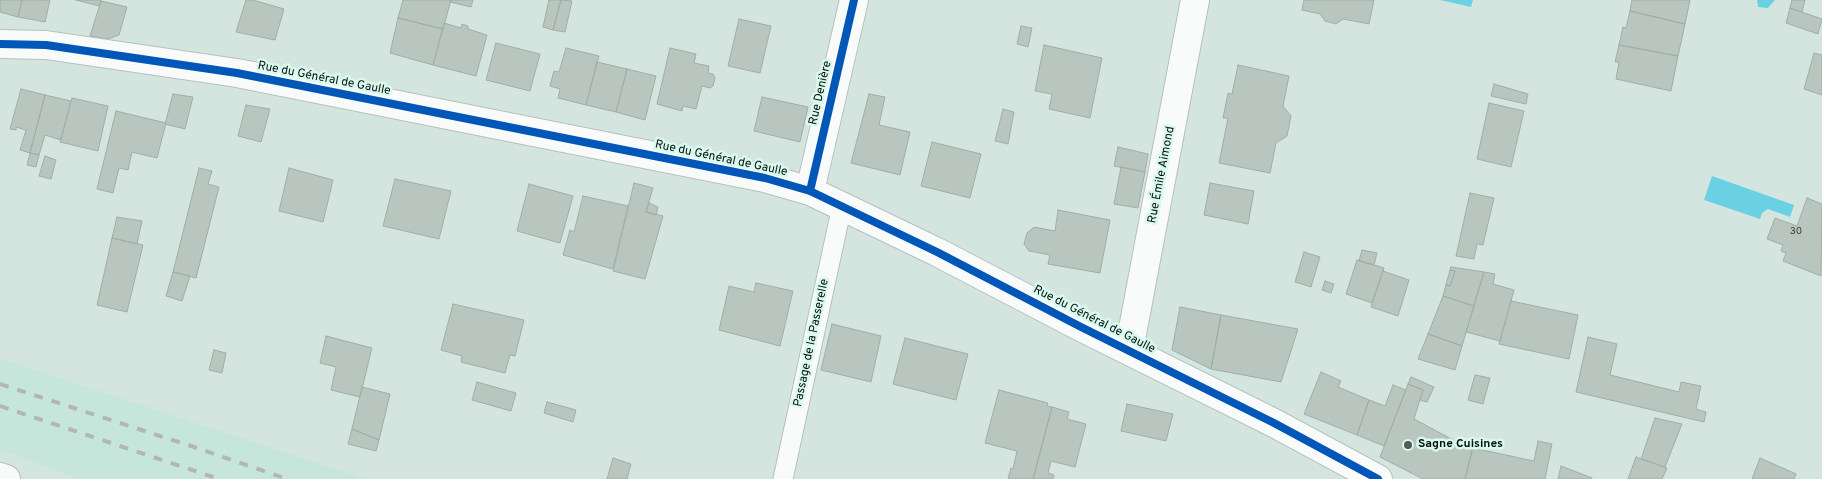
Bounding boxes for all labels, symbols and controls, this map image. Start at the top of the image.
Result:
street label: Rue du Général de Gaulle [256,59,392,99]
street label: Rue Denière [807,59,835,127]
street label: Rue Émile Aimond [1146,125,1178,225]
street label: Rue du Général de Gaulle [653,138,789,180]
house number: 30 [1790,226,1802,238]
street label: Passage de la Passerelle [791,278,833,408]
street label: Rue du Général de Gaulle [1031,283,1157,357]
place label: Sagne Cuisines [1418,438,1503,452]
marker: Sagne Cuisines [1402,439,1414,451]

